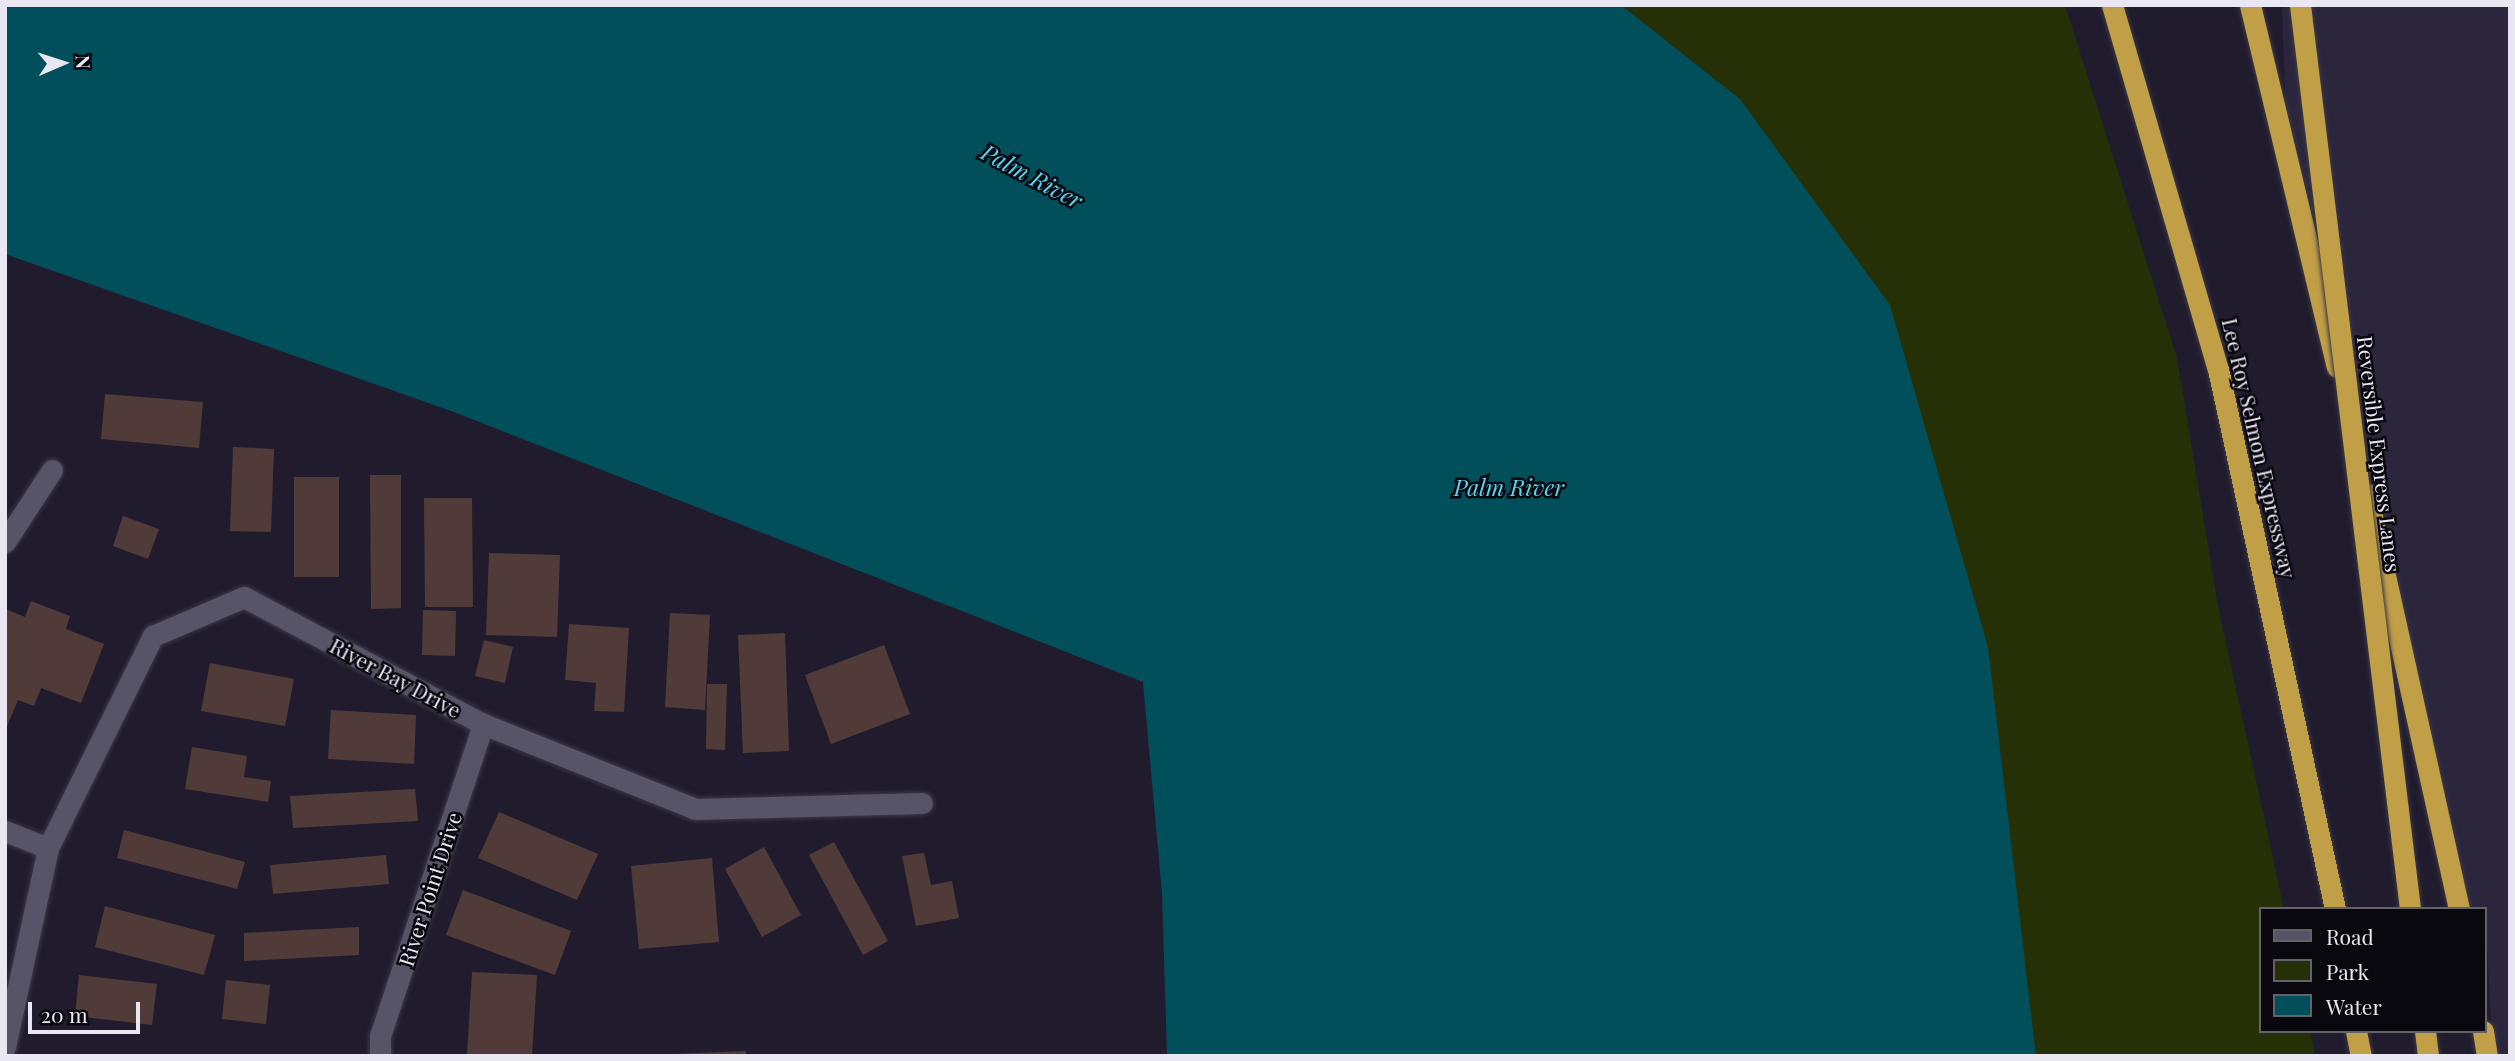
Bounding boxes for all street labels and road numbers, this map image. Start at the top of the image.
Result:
street label: Lee Roy Selmon Expressway [2218,315,2302,581]
street label: Reversible Express Lanes [2353,334,2407,574]
street label: River Bay Drive [326,632,466,722]
street label: River Point Drive [392,808,466,970]

